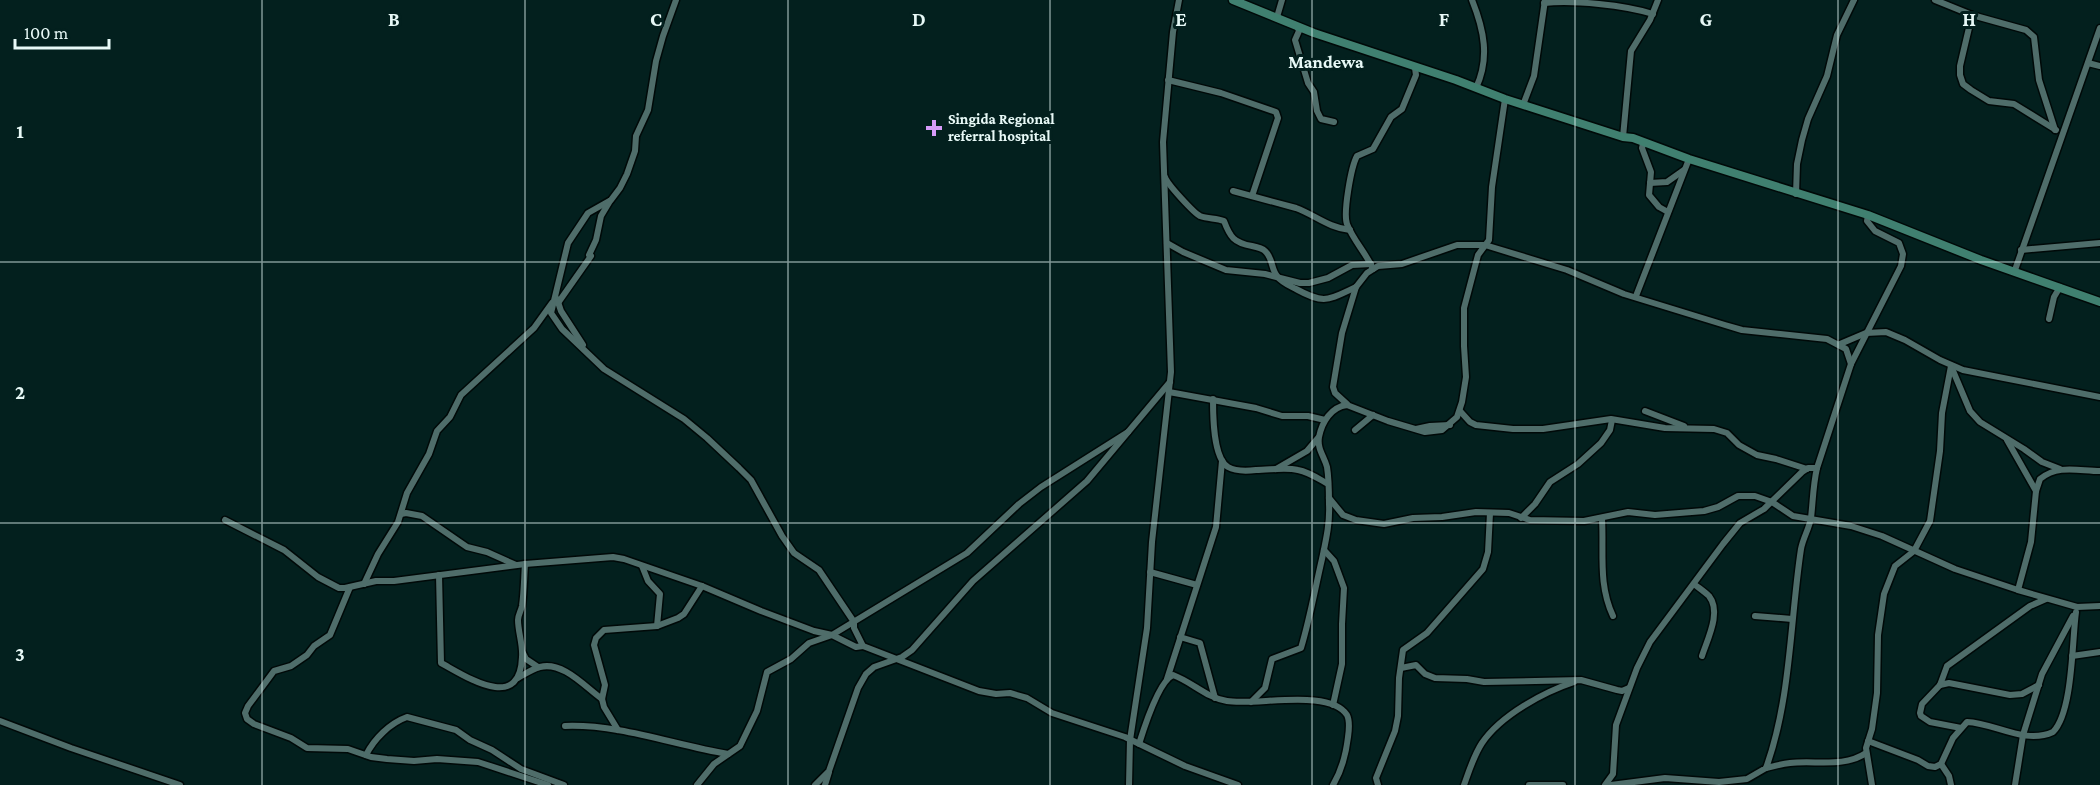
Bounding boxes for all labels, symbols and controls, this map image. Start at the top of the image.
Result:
text: B [388,8,400,30]
text: C [650,8,662,30]
text: D [912,8,926,30]
text: E [1175,8,1187,30]
text: F [1439,8,1450,30]
text: G [1700,8,1713,30]
text: H [1962,8,1976,30]
scale bar [15,12,110,50]
text: 100 m [24,23,69,43]
district label: Mandewa [1288,52,1364,72]
place label: Singida Regional referral hospital [948,111,1055,144]
marker: Singida Regional referral hospital [925,119,943,137]
text: 1 [16,120,24,142]
text: 2 [15,381,25,403]
text: 3 [15,643,25,665]

